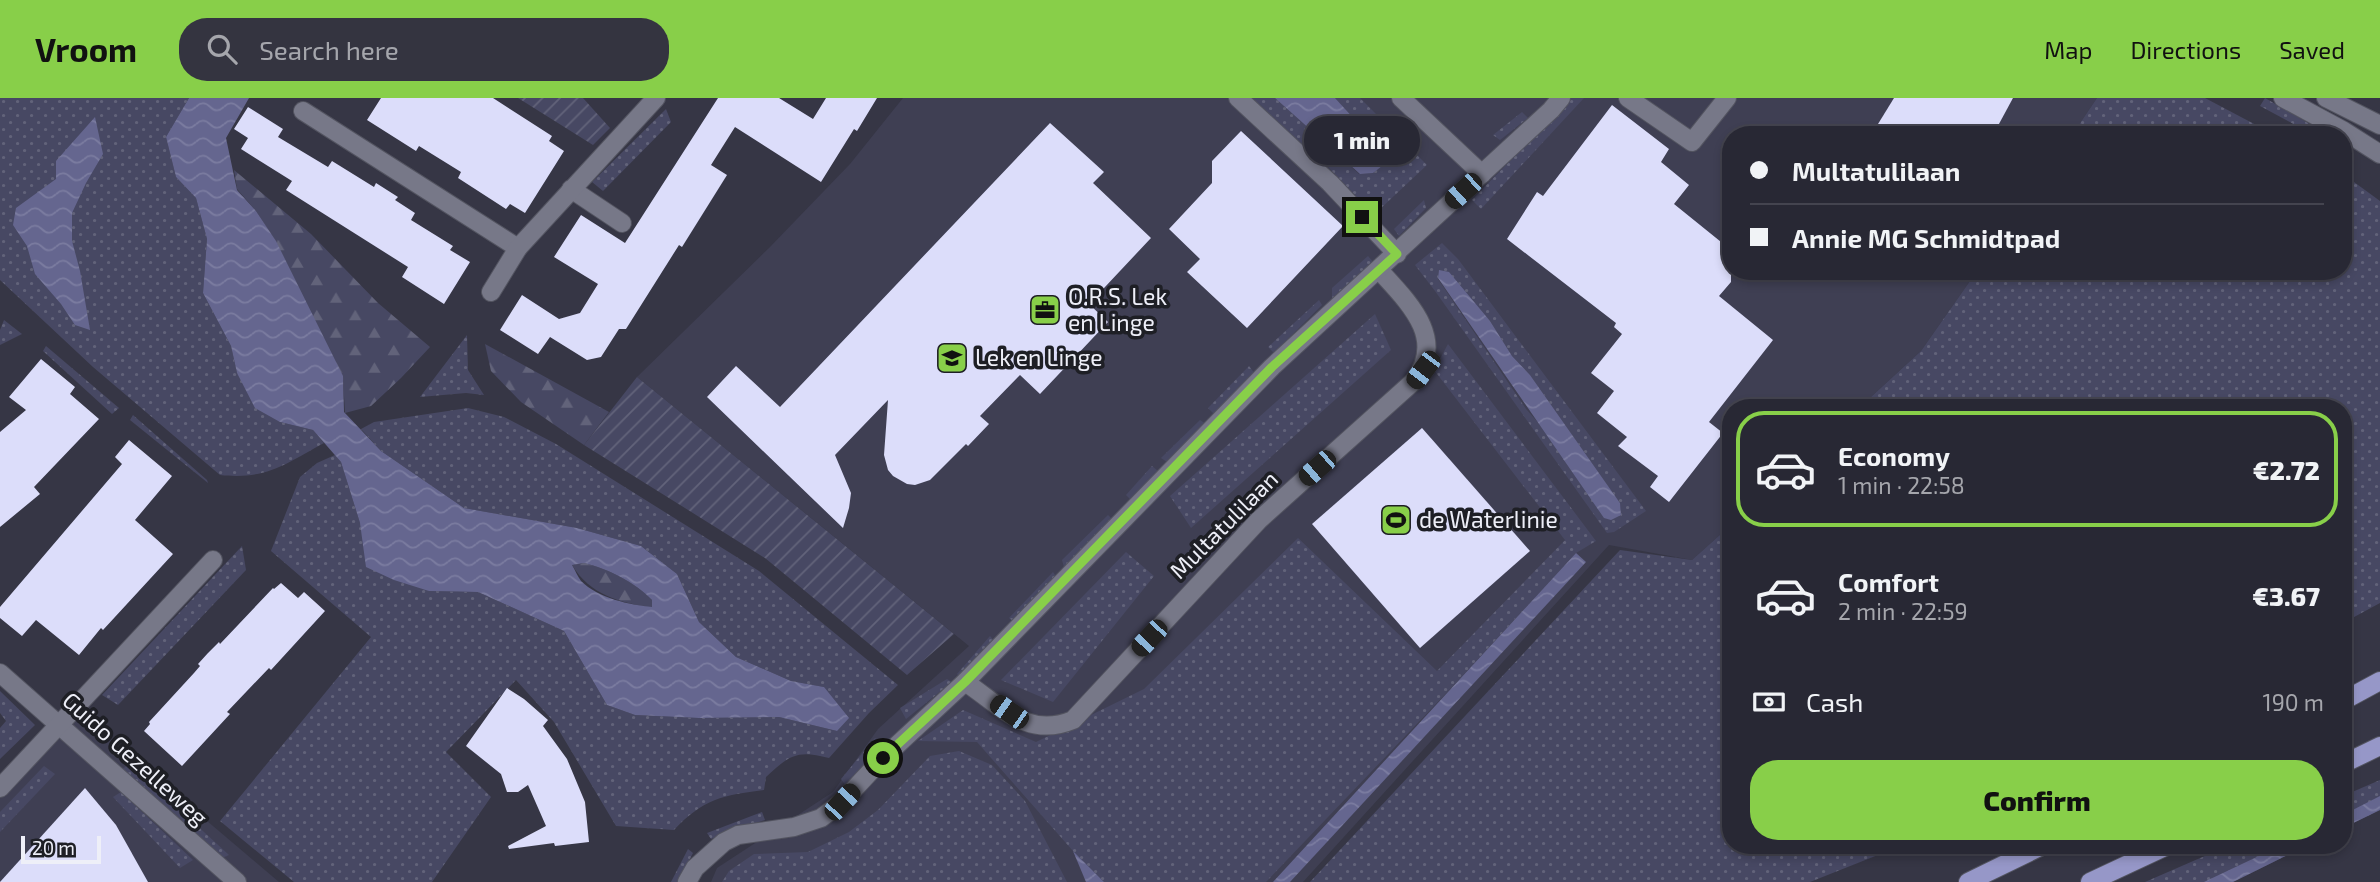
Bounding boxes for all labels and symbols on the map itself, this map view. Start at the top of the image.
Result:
callout: 1 min [1304,116,1420,164]
car [1441,169,1486,213]
route end [1346,201,1378,233]
place label: O.R.S. Lek en Linge [1068,282,1167,336]
office icon: O.R.S. Lek en Linge [1028,293,1062,327]
school or university icon: Lek en Linge [935,341,969,375]
place label: Lek en Linge [975,343,1103,371]
car [1402,347,1445,393]
car [1295,446,1340,490]
street label: Multatulilaan [1163,464,1283,584]
sports icon: de Waterlinie [1379,503,1413,537]
place label: de Waterlinie [1419,505,1558,533]
car [1127,615,1172,661]
street label: Guido Gezelleweg [57,686,214,831]
car [986,691,1033,733]
route start [867,742,899,774]
car [820,779,865,825]
scale bar [21,833,102,865]

